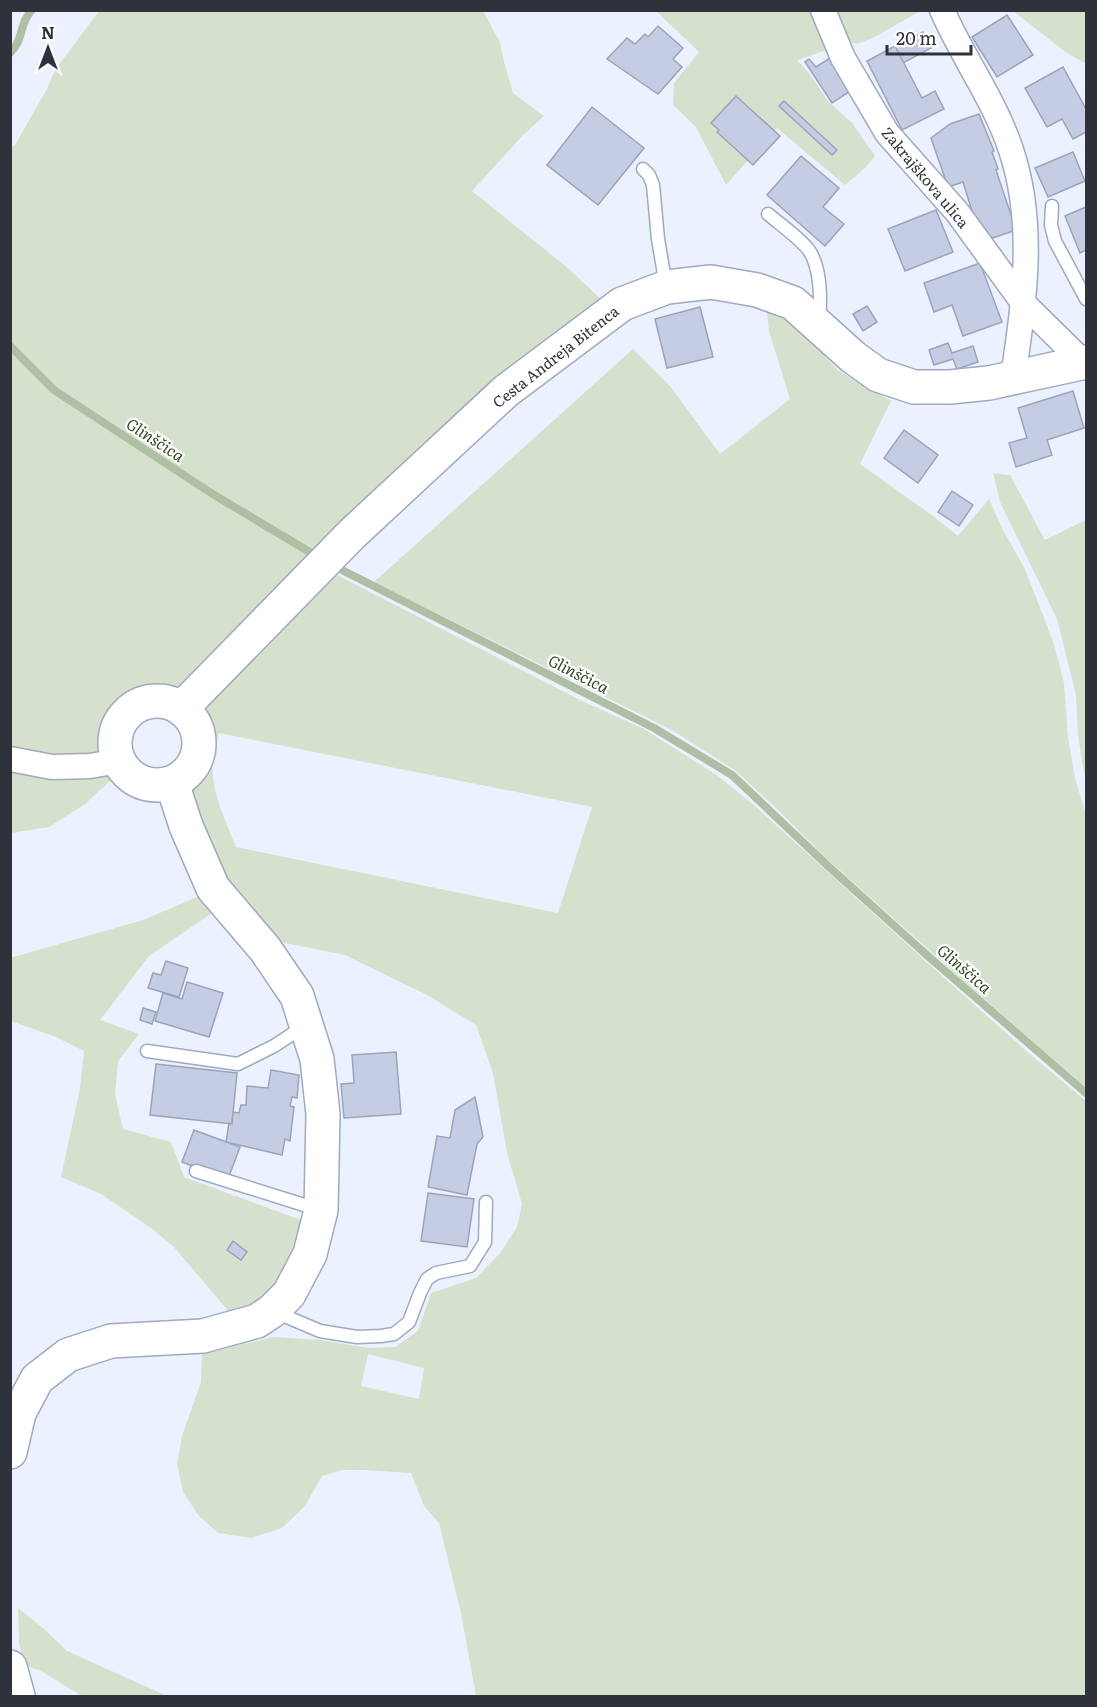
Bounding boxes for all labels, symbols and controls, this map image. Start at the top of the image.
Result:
north arrow [18,18,78,78]
scale bar [887,18,971,56]
text: N [41,20,55,44]
text: 20 m [896,24,937,51]
street label: Zakrajškova ulica [877,121,976,233]
street label: Cesta Andreja Bitenca [487,299,624,413]
water label: Glinščica [122,411,191,467]
water label: Glinščica [545,648,614,699]
water label: Glinščica [933,938,998,999]

